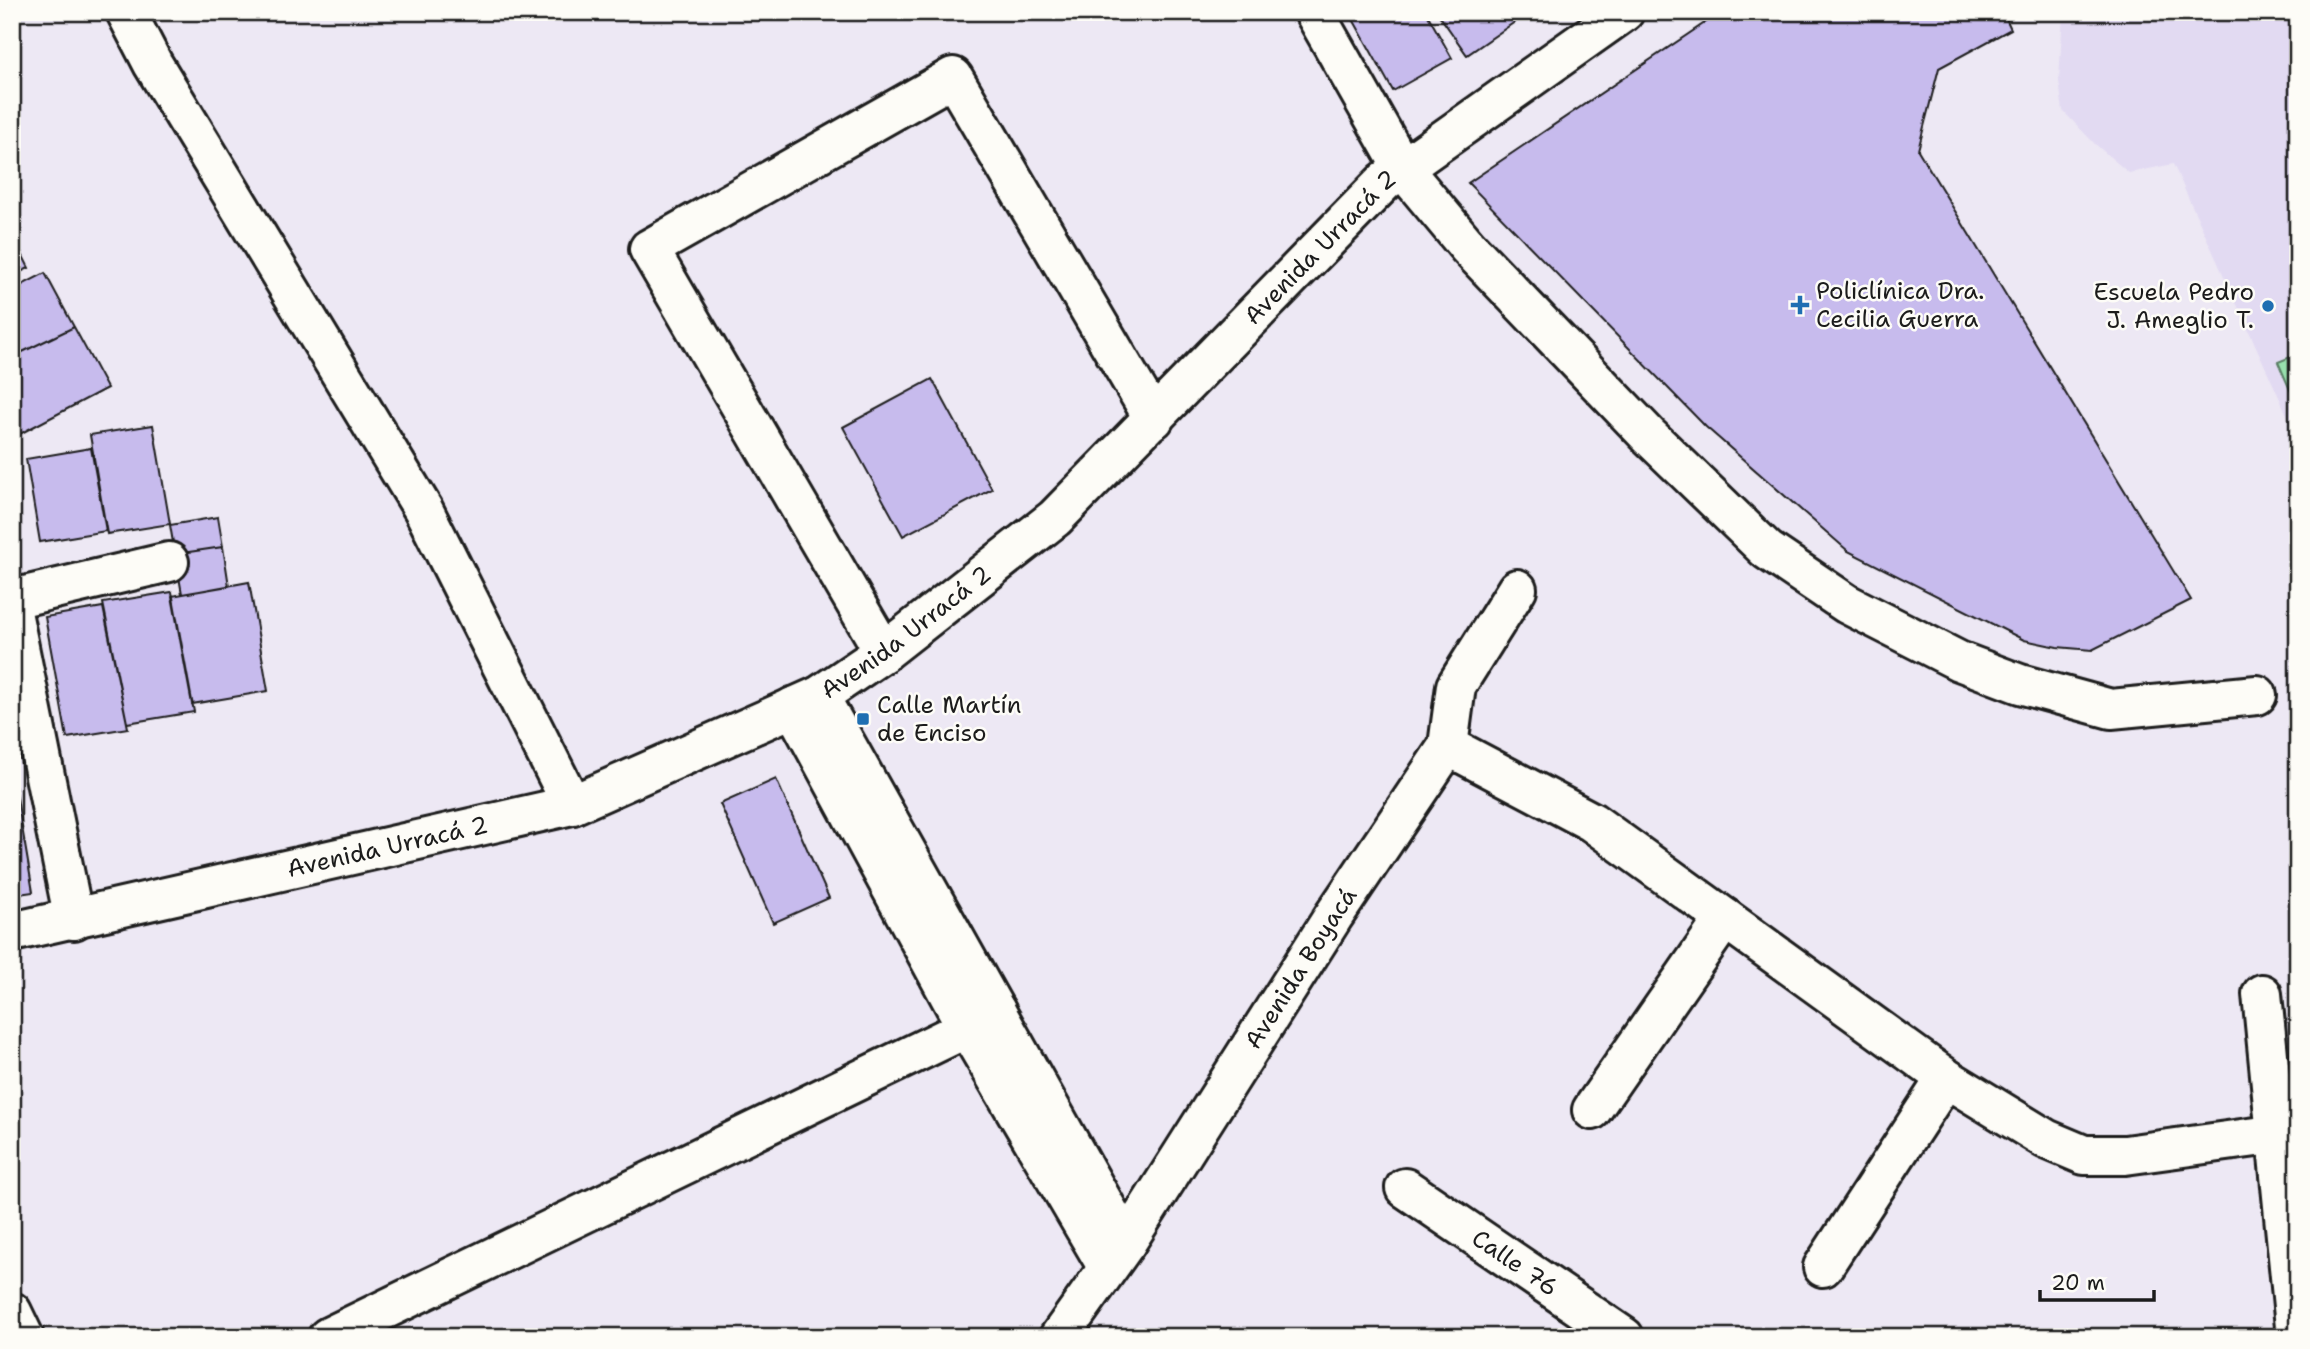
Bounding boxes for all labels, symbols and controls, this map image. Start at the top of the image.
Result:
street label: Avenida Urracá 2 [1237,162,1402,332]
place label: Policlínica Dra. Cecilia Guerra [1816,275,1984,335]
place label: Escuela Pedro J. Ameglio T. [2093,276,2254,336]
marker: Policlínica Dra. Cecilia Guerra [1790,295,1810,315]
marker: Escuela Pedro J. Ameglio T. [2260,298,2276,314]
street label: Avenida Urracá 2 [814,558,998,706]
place label: Calle Martín de Enciso [877,689,1021,749]
marker: Calle Martín de Enciso [855,711,871,727]
street label: Avenida Urracá 2 [284,809,491,885]
street label: Avenida Boyacá [1237,881,1364,1055]
street label: Calle 76 [1465,1222,1564,1304]
scale bar [2040,1258,2154,1302]
text: 20 m [2051,1269,2105,1297]

